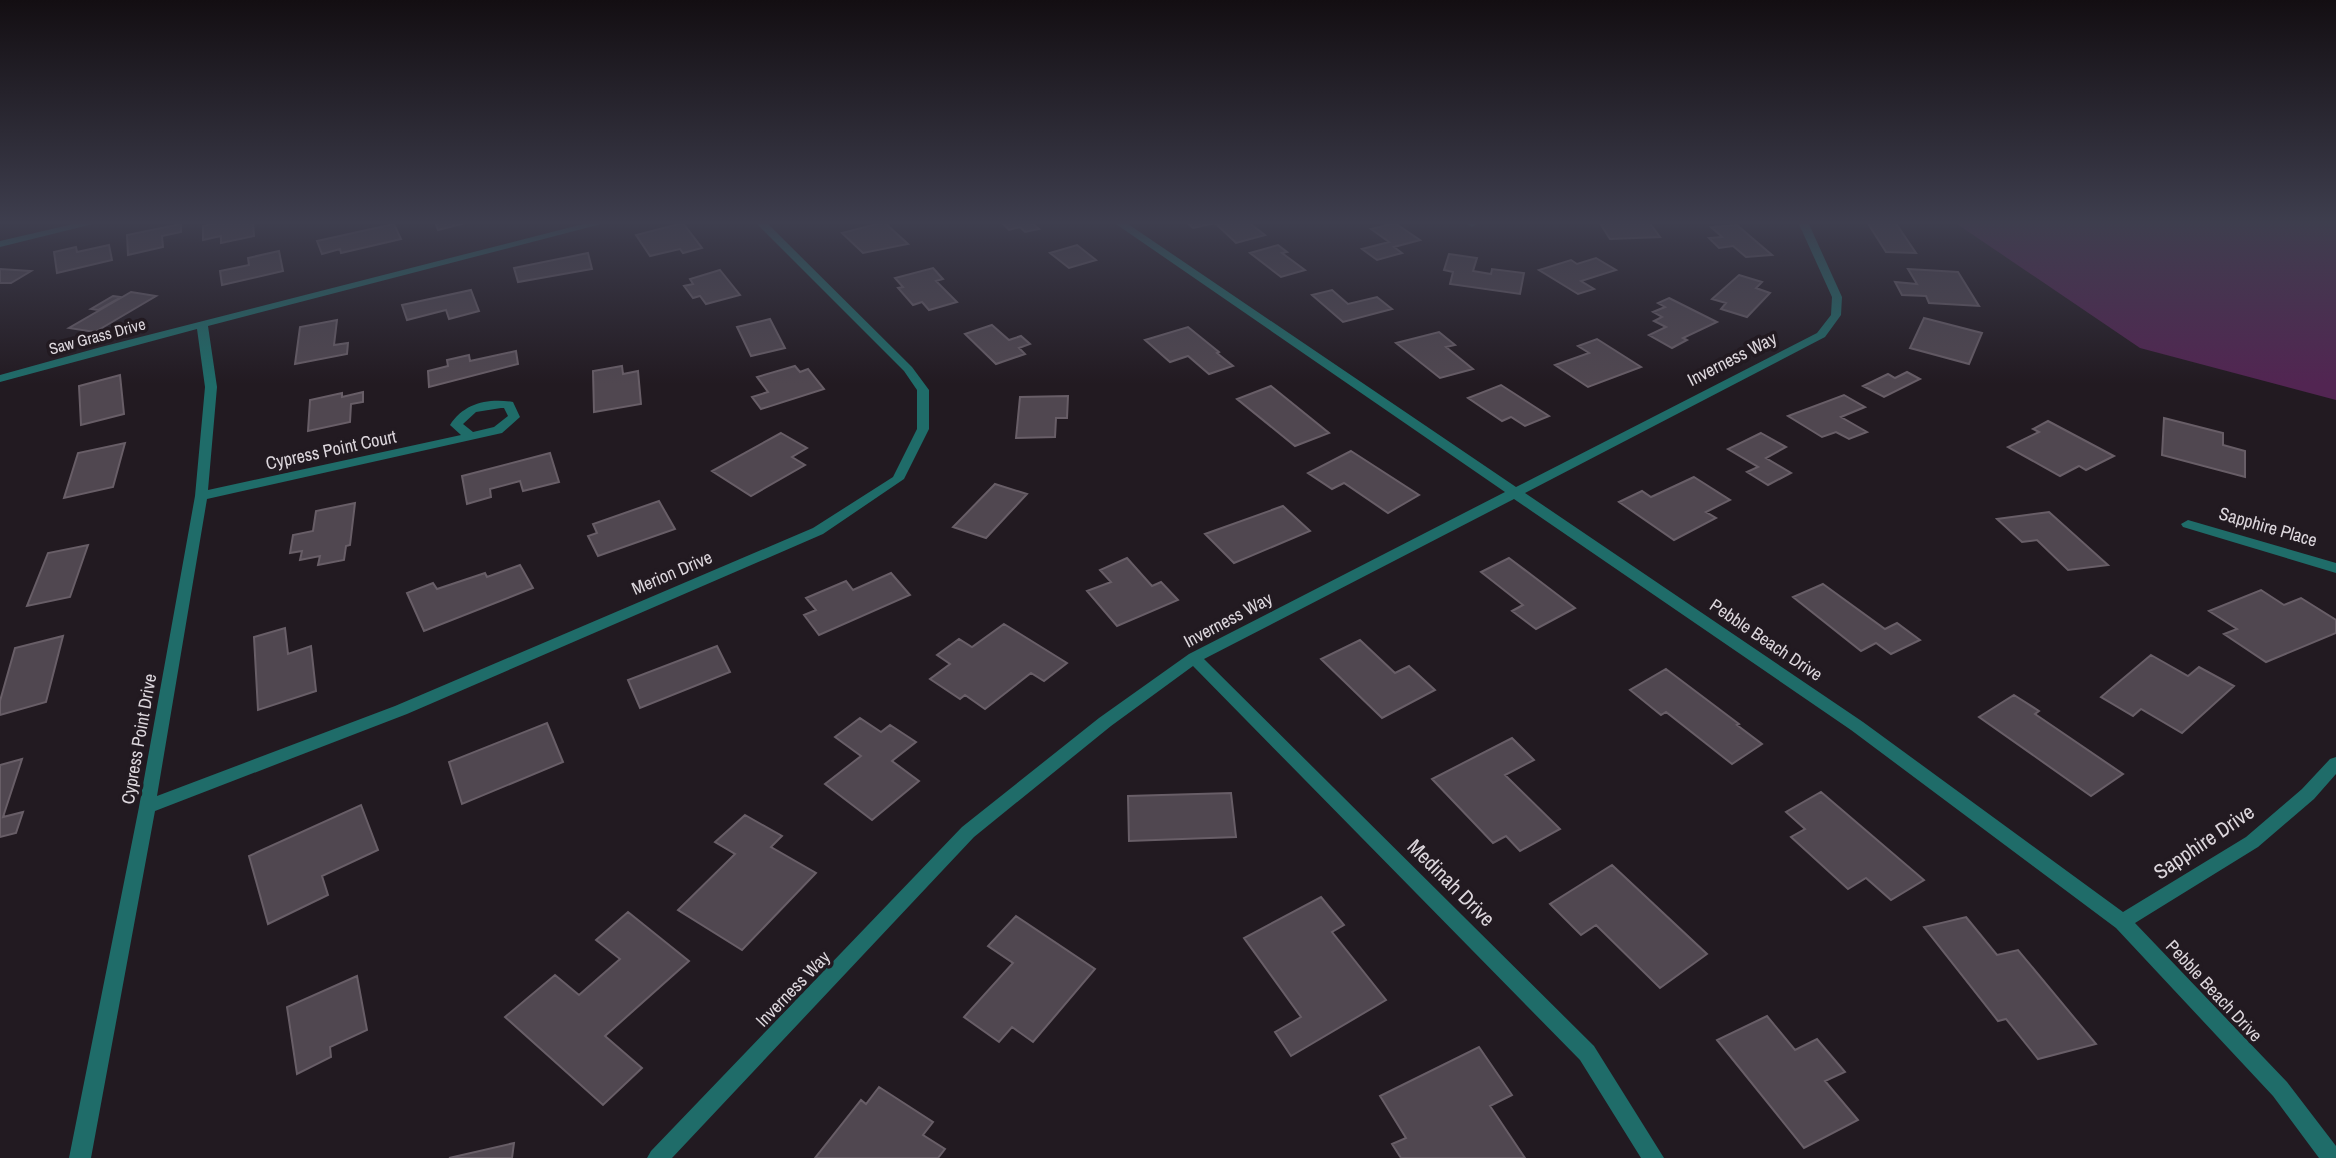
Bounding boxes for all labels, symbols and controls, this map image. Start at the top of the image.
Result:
street label: Saw Grass Drive [46,313,148,359]
street label: Inverness Way [1683,325,1781,392]
street label: Cypress Point Court [263,423,398,476]
street label: Sapphire Place [2216,501,2320,552]
street label: Merion Drive [628,544,716,601]
street label: Inverness Way [1179,585,1277,653]
street label: Pebble Beach Drive [1705,593,1828,687]
street label: Cypress Point Drive [115,672,162,806]
street label: Sapphire Drive [2148,797,2260,886]
street label: Medinah Drive [1401,832,1502,933]
street label: Pebble Beach Drive [2160,934,2268,1047]
street label: Inverness Way [750,945,836,1032]

